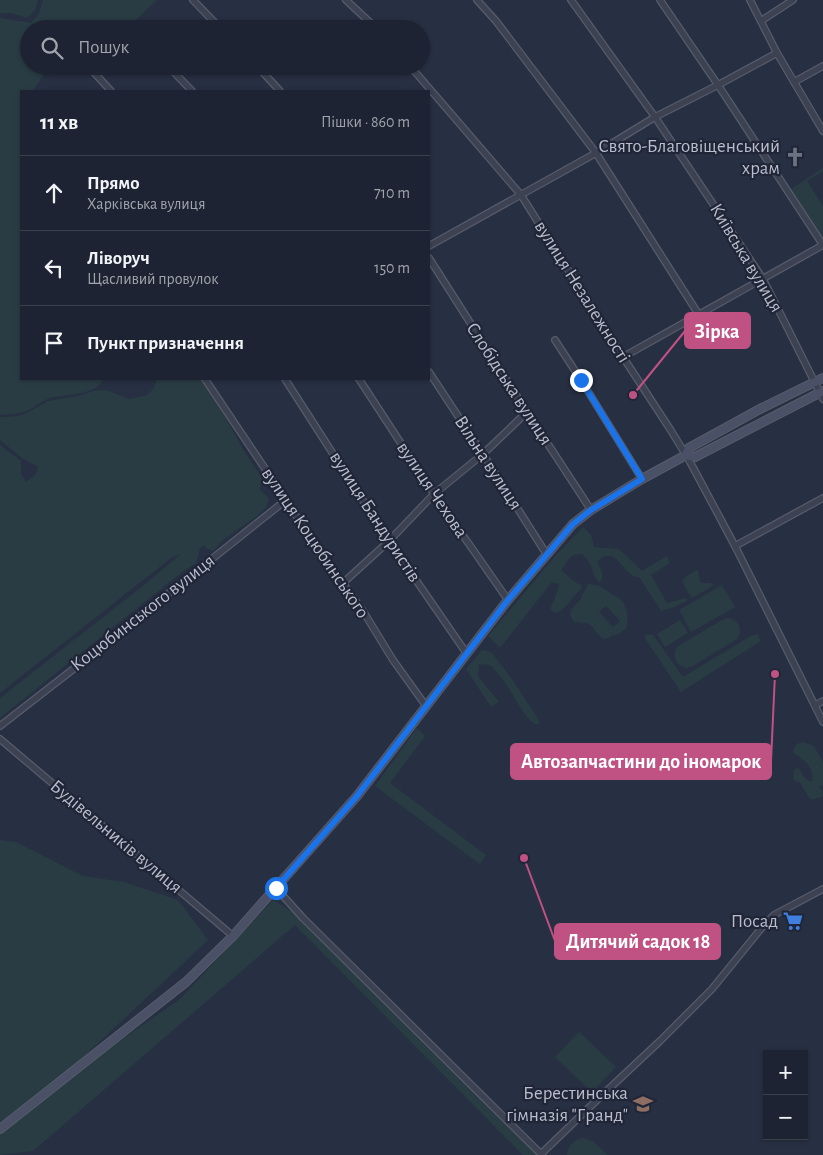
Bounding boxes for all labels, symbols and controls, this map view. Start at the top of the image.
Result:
search box [20,20,430,75]
icon: search [38,34,66,62]
text: Пошук [78,38,129,57]
text: 11 хв [40,112,78,133]
text: Пішки · 860 m [321,114,410,130]
place label: Свято-Благовіщенський храм [598,137,780,178]
church icon: Свято-Благовіщенський храм [784,146,806,168]
text: Прямо [87,174,140,193]
icon: ahead [40,179,68,207]
text: 710 m [374,185,410,201]
text: Харківська вулиця [87,196,206,212]
street label: Київська вулиця [706,200,786,316]
street label: вулиця Незалежності [531,218,633,366]
text: Ліворуч [87,249,150,268]
icon: left [40,254,68,282]
text: 150 m [374,260,410,276]
text: Щасливий провулок [87,271,219,287]
callout: Зірка [685,313,750,348]
street label: Слобідська вулиця [462,319,556,449]
text: Зірка [694,322,740,342]
icon: arrive [40,329,68,357]
text: Пункт призначення [87,334,244,353]
route end [570,369,593,392]
street label: Вільна вулиця [451,413,525,513]
street label: вулиця Чехова [393,439,471,542]
street label: вулиця Бандуристів [326,448,424,586]
street label: вулиця Коцюбинського [258,464,372,622]
street label: Коцюбинського вулиця [67,551,219,675]
callout: Автозапчастини до іномарок [511,744,771,779]
text: Автозапчастини до іномарок [521,752,761,772]
street label: Будівельників вулиця [47,777,185,897]
route start [265,877,288,900]
supermarket icon: Посад [782,910,804,932]
place label: Посад [731,912,778,931]
callout: Дитячий садок 18 [555,924,720,959]
text: Дитячий садок 18 [566,932,710,952]
map controls [763,1050,808,1140]
button: + [763,1050,808,1095]
place label: Берестинська гімназія "Гранд" [506,1084,628,1125]
school or university icon: Берестинська гімназія "Гранд" [632,1093,654,1115]
button: − [763,1095,808,1140]

